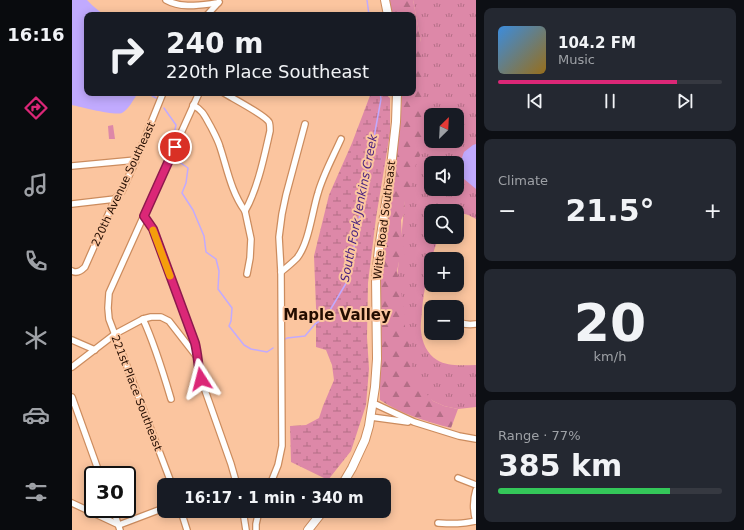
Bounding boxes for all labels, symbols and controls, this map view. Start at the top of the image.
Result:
text: 16:16 [7,24,65,45]
text: 240 m [166,27,263,60]
icon: right [100,28,152,80]
text: 104.2 FM [558,34,636,52]
text: Music [558,52,595,67]
text: 220th Place Southeast [166,61,369,82]
icon: previous [524,90,546,112]
icon: pause [599,90,621,112]
icon: next [674,90,696,112]
icon: directions [22,94,50,122]
north arrow [424,108,464,148]
map controls [424,108,464,340]
street label: 220th Avenue Southeast [89,119,158,248]
pin [158,130,192,164]
water label: South Fork Jenkins Creek [338,132,380,283]
icon: arrive [164,136,186,158]
button: sound [424,156,464,196]
street label: Witte Road Southeast [371,159,398,280]
icon: music [22,171,50,199]
text: Climate [498,173,548,188]
text: 21.5° [565,193,655,228]
text: − [498,198,516,223]
text: + [704,198,722,223]
button: search [424,204,464,244]
icon: phone [22,247,50,275]
button: + [424,252,464,292]
text: 20 [574,293,646,353]
button: − [424,300,464,340]
district label: Maple Valley [283,306,391,324]
icon: climate [22,324,50,352]
street label: 221st Place Southeast [108,334,165,453]
text: km/h [594,349,626,364]
position arrow [180,358,222,400]
icon: car [22,401,50,429]
text: Range · 77% [498,428,581,443]
text: 385 km [498,448,622,483]
speed limit sign: 30 [84,466,136,518]
icon: filters [22,478,50,506]
text: 16:17 · 1 min · 340 m [184,489,364,507]

